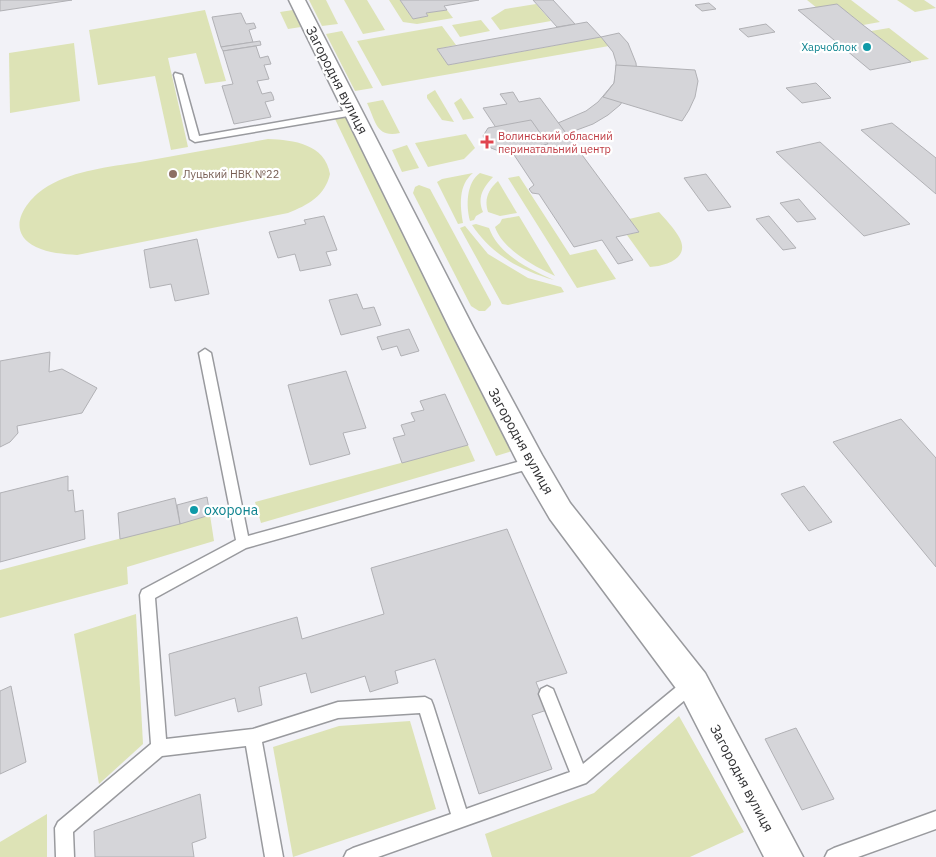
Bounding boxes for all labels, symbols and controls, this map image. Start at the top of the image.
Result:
street label: Загородня вулиця [302,23,372,137]
place label: Харчоблок [801,40,857,54]
marker: Харчоблок [861,41,873,53]
place label: Волинський обласний перинатальний центр [498,129,613,156]
marker: Волинський обласний перинатальний центр [480,135,494,149]
place label: Луцький НВК №22 [183,167,279,181]
marker: Луцький НВК №22 [167,168,179,180]
street label: Загородня вулиця [484,384,558,498]
place label: охорона [204,501,259,519]
marker: охорона [188,504,200,516]
street label: Загородня вулиця [706,721,778,835]

